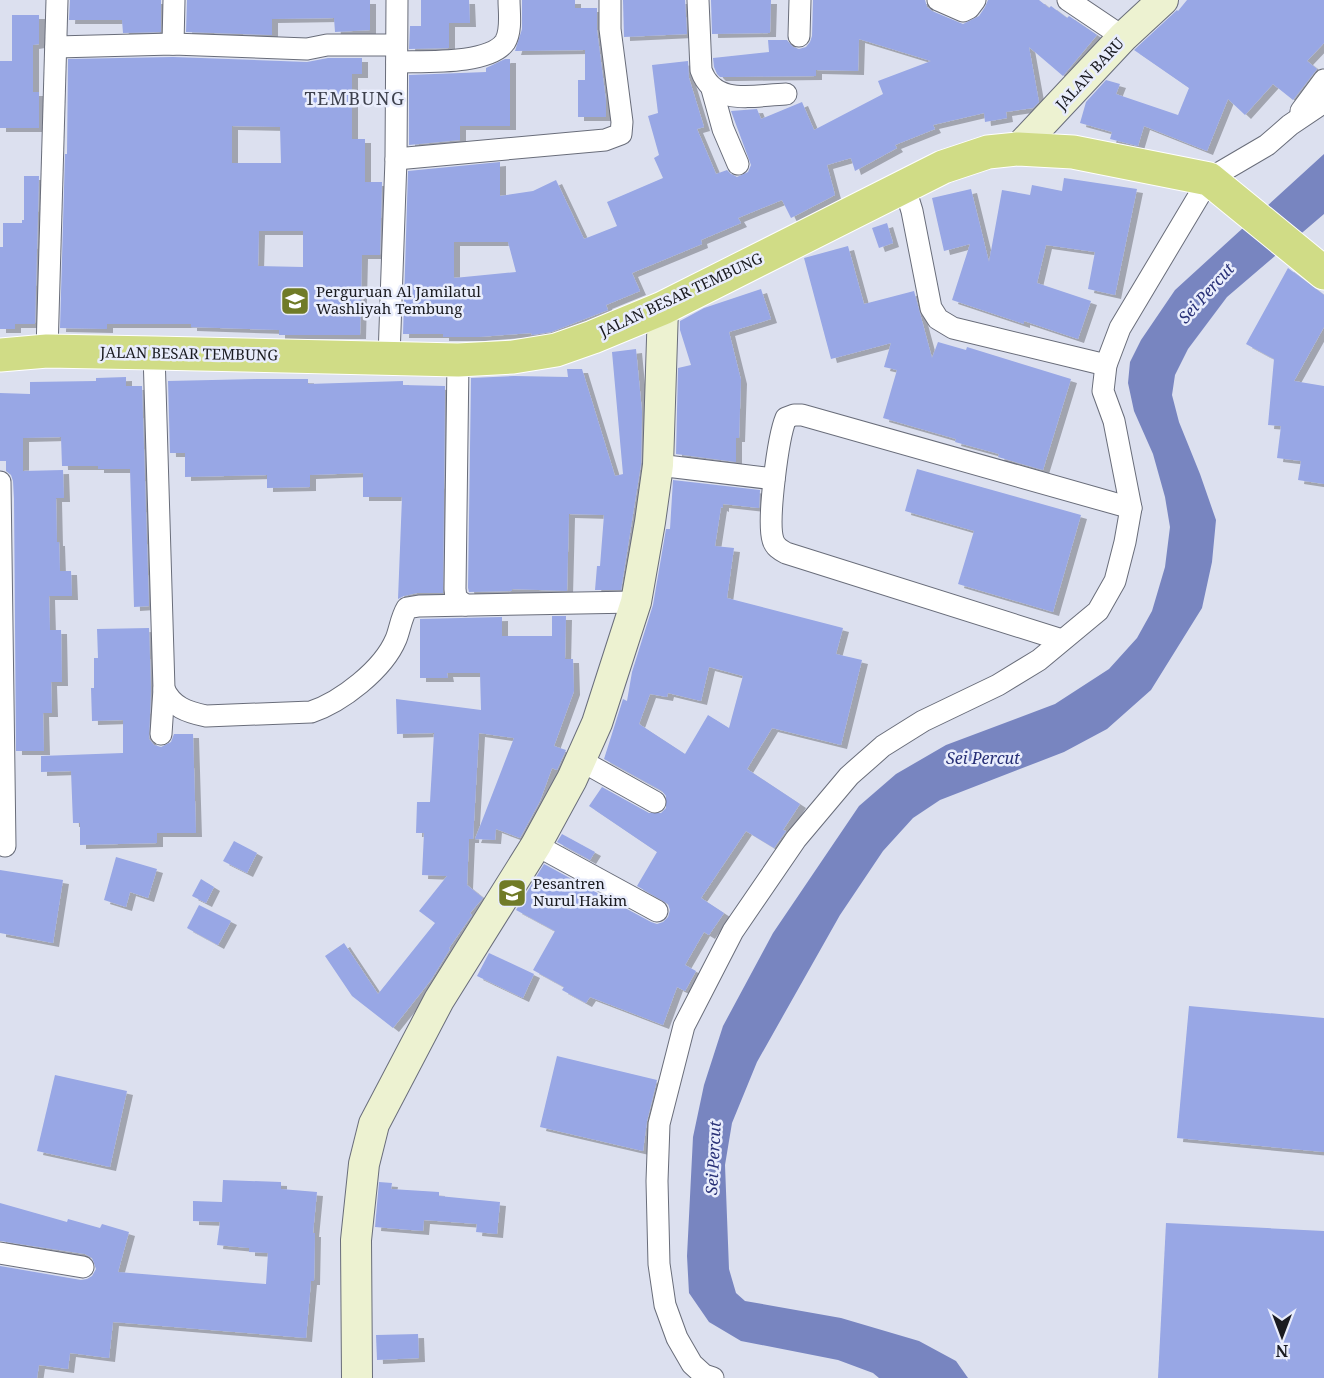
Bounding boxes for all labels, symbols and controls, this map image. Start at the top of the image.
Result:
street label: JALAN BARU [1050,33,1128,114]
district label: TEMBUNG [305,86,405,110]
street label: JALAN BESAR TEMBUNG [595,247,766,341]
water label: Sei Percut [1173,258,1239,328]
place label: Perguruan Al Jamilatul Washliyah Tembung [316,281,481,318]
school or university icon: Perguruan Al Jamilatul Washliyah Tembung [279,285,311,317]
street label: JALAN BESAR TEMBUNG [99,341,278,365]
water label: Sei Percut [946,747,1020,769]
place label: Pesantren Nurul Hakim [533,873,627,910]
school or university icon: Pesantren Nurul Hakim [496,877,528,909]
water label: Sei Percut [700,1120,726,1195]
north arrow [1252,1306,1312,1366]
text: N [1275,1340,1288,1362]

